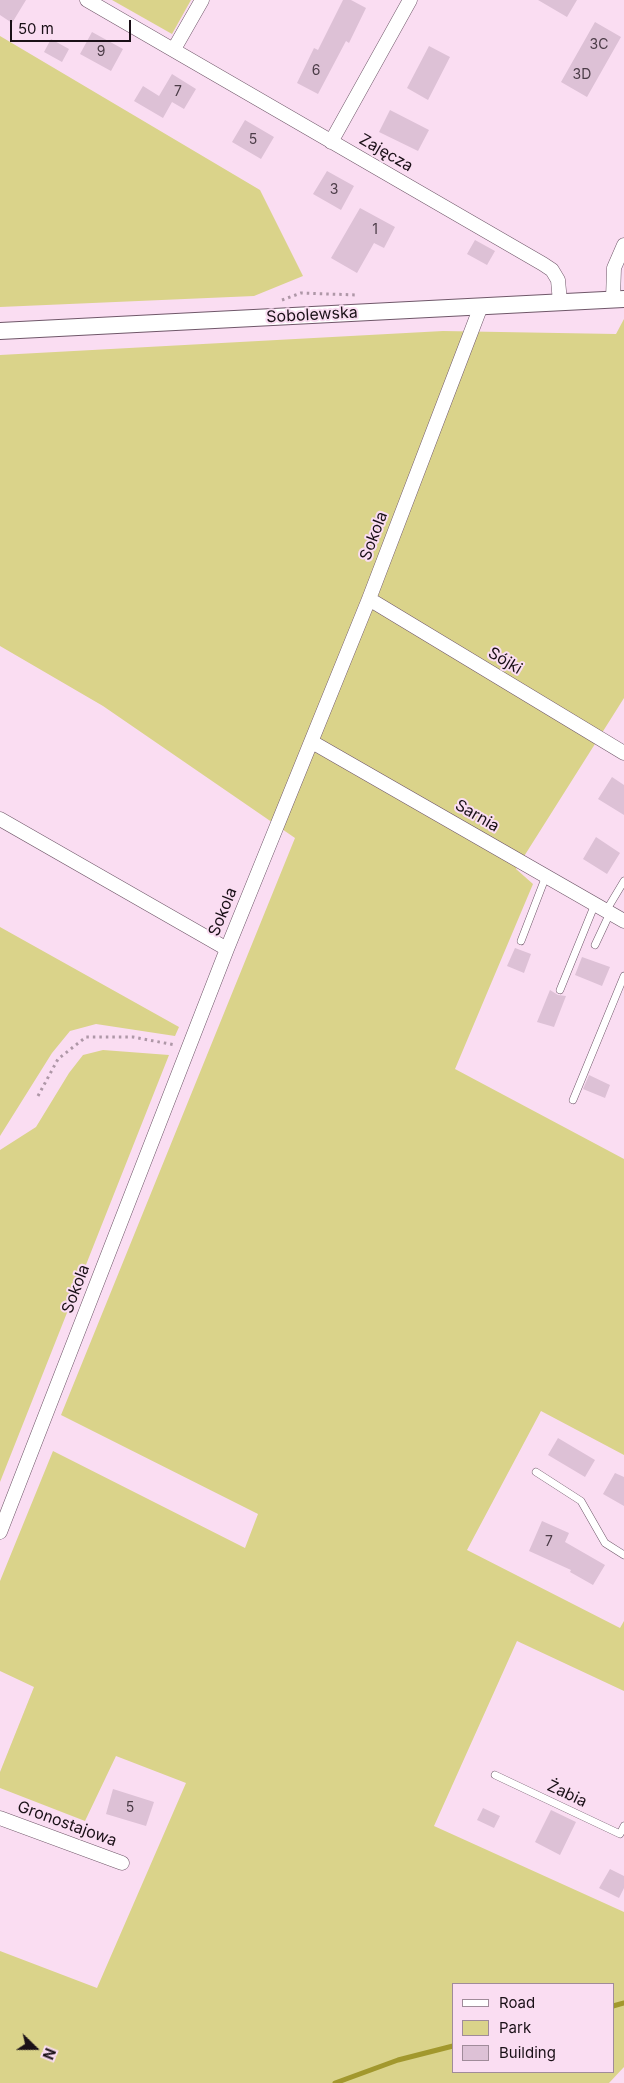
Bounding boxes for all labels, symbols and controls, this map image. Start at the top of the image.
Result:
scale bar [12,10,134,42]
text: 50 m [18,19,54,38]
house number: 3C [590,37,608,53]
house number: 9 [97,44,105,60]
house number: 6 [312,63,320,79]
house number: 3D [573,67,591,83]
house number: 7 [174,84,182,100]
street label: Zajęcza [356,130,416,176]
house number: 5 [249,132,257,148]
house number: 3 [330,182,338,198]
house number: 1 [372,222,378,238]
street label: Sobolewska [266,303,358,327]
street label: Sokola [356,509,392,563]
street label: Sójki [484,643,526,679]
street label: Sarnia [451,796,503,836]
street label: Sokola [205,885,241,939]
street label: Sokola [58,1262,94,1316]
house number: 7 [545,1534,553,1550]
street label: Żabia [544,1776,590,1812]
street label: Gronostajowa [15,1797,119,1851]
house number: 5 [126,1800,134,1816]
legend [452,1983,614,2073]
text: Road [499,1993,535,2012]
text: Park [499,2018,531,2037]
north arrow [10,2023,60,2073]
text: Building [499,2043,556,2062]
text: N [39,2046,59,2062]

